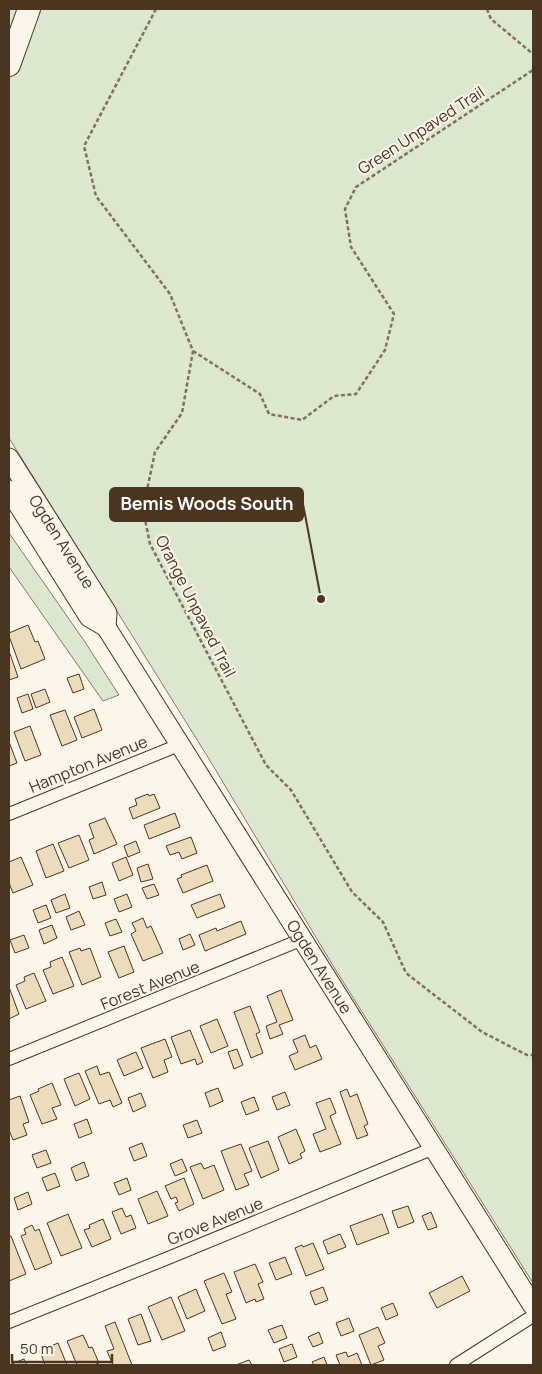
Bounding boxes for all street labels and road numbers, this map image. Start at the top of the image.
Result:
street label: Green Unpaved Trail [353,81,489,179]
street label: Ogden Avenue [24,490,100,593]
street label: Orange Unpaved Trail [151,531,241,681]
street label: Hampton Avenue [26,730,150,798]
street label: Ogden Avenue [282,915,357,1018]
street label: Forest Avenue [97,955,203,1015]
street label: Grove Avenue [164,1192,266,1250]

